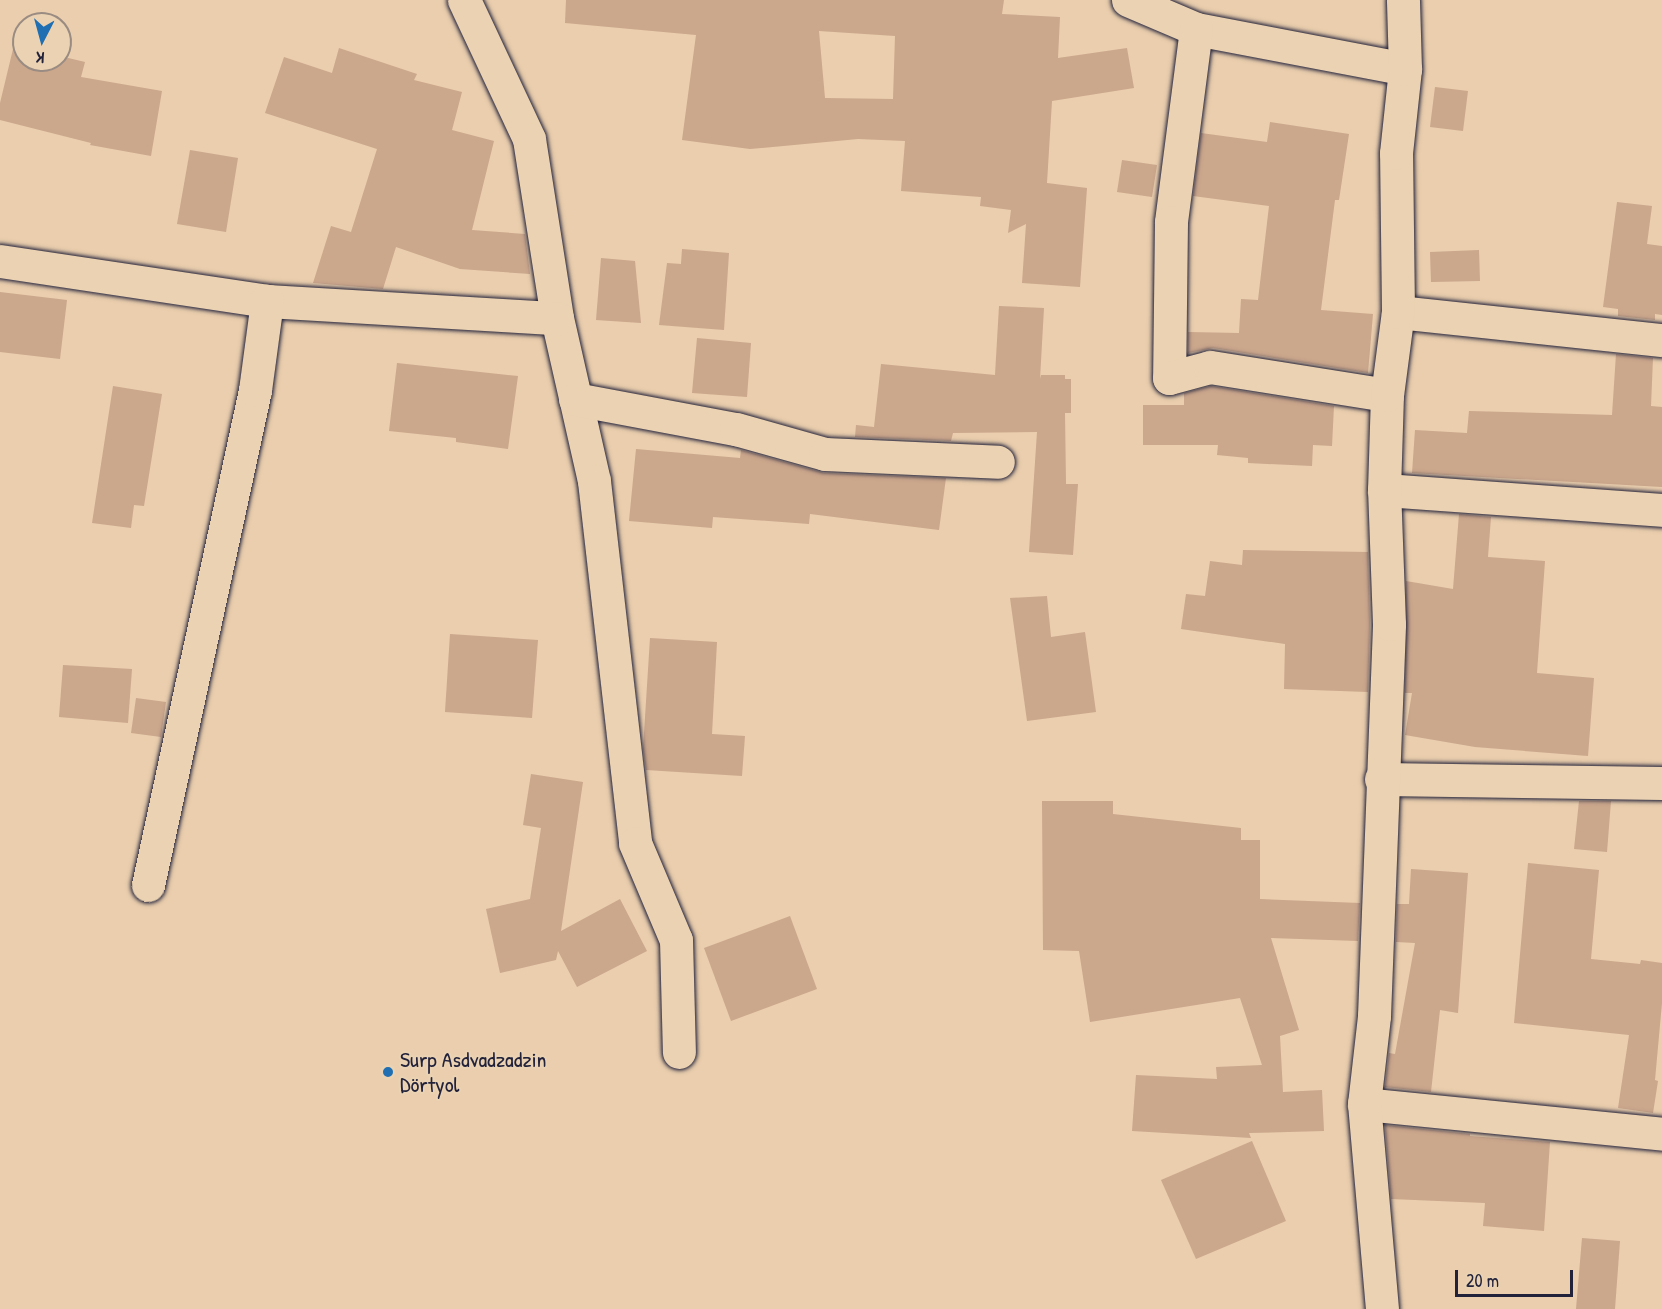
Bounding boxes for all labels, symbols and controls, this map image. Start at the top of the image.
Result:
north arrow [12,12,72,72]
text: K [35,47,46,69]
place label: Surp Asdvadzadzin Dörtyol [400,1046,547,1098]
marker: Surp Asdvadzadzin Dörtyol [381,1065,395,1079]
scale bar [1458,1258,1576,1296]
text: 20 m [1466,1268,1499,1293]

